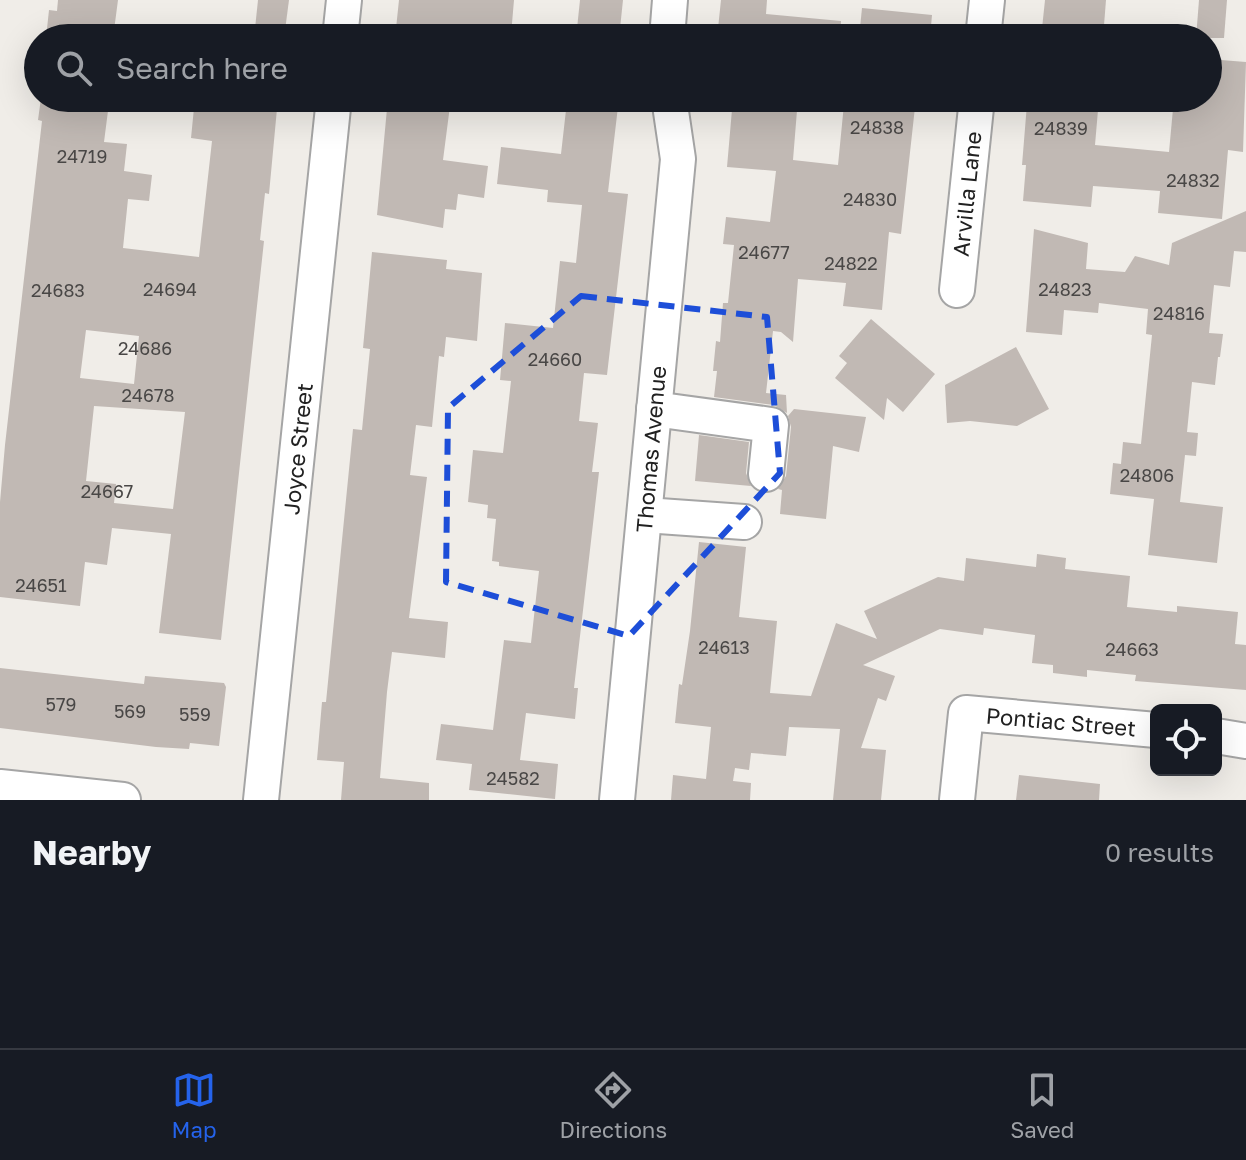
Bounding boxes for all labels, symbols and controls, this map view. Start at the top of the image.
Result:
search box [24,24,1222,112]
icon: search [52,46,96,90]
text: Search here [116,50,288,86]
house number: 24838 [850,116,904,138]
house number: 24839 [1034,117,1088,139]
street label: Arvilla Lane [947,130,986,258]
house number: 24719 [57,145,107,167]
house number: 24832 [1166,169,1220,191]
house number: 24830 [843,188,897,210]
house number: 24677 [738,241,790,263]
house number: 24822 [824,252,878,274]
house number: 24694 [143,278,197,300]
house number: 24823 [1038,278,1092,300]
house number: 24683 [31,279,85,301]
house number: 24816 [1153,302,1205,324]
house number: 24686 [118,337,172,359]
house number: 24660 [528,348,582,370]
street label: Thomas Avenue [630,365,671,533]
street label: Joyce Street [277,382,318,516]
house number: 24678 [122,384,174,406]
house number: 24806 [1120,464,1174,486]
house number: 24667 [81,480,133,502]
house number: 24651 [15,574,67,596]
house number: 24613 [698,636,750,658]
house number: 24663 [1105,638,1159,660]
house number: 579 [46,693,76,715]
house number: 569 [114,700,146,722]
street label: Pontiac Street [985,701,1137,742]
house number: 559 [179,703,211,725]
map controls [1150,704,1222,776]
button: locate [1150,704,1222,776]
house number: 24582 [486,767,540,789]
text: Nearby [32,832,152,872]
text: 0 results [1105,837,1214,868]
tab: Map [172,1068,216,1143]
tab: Directions [560,1068,667,1143]
tab: Saved [1010,1068,1074,1143]

